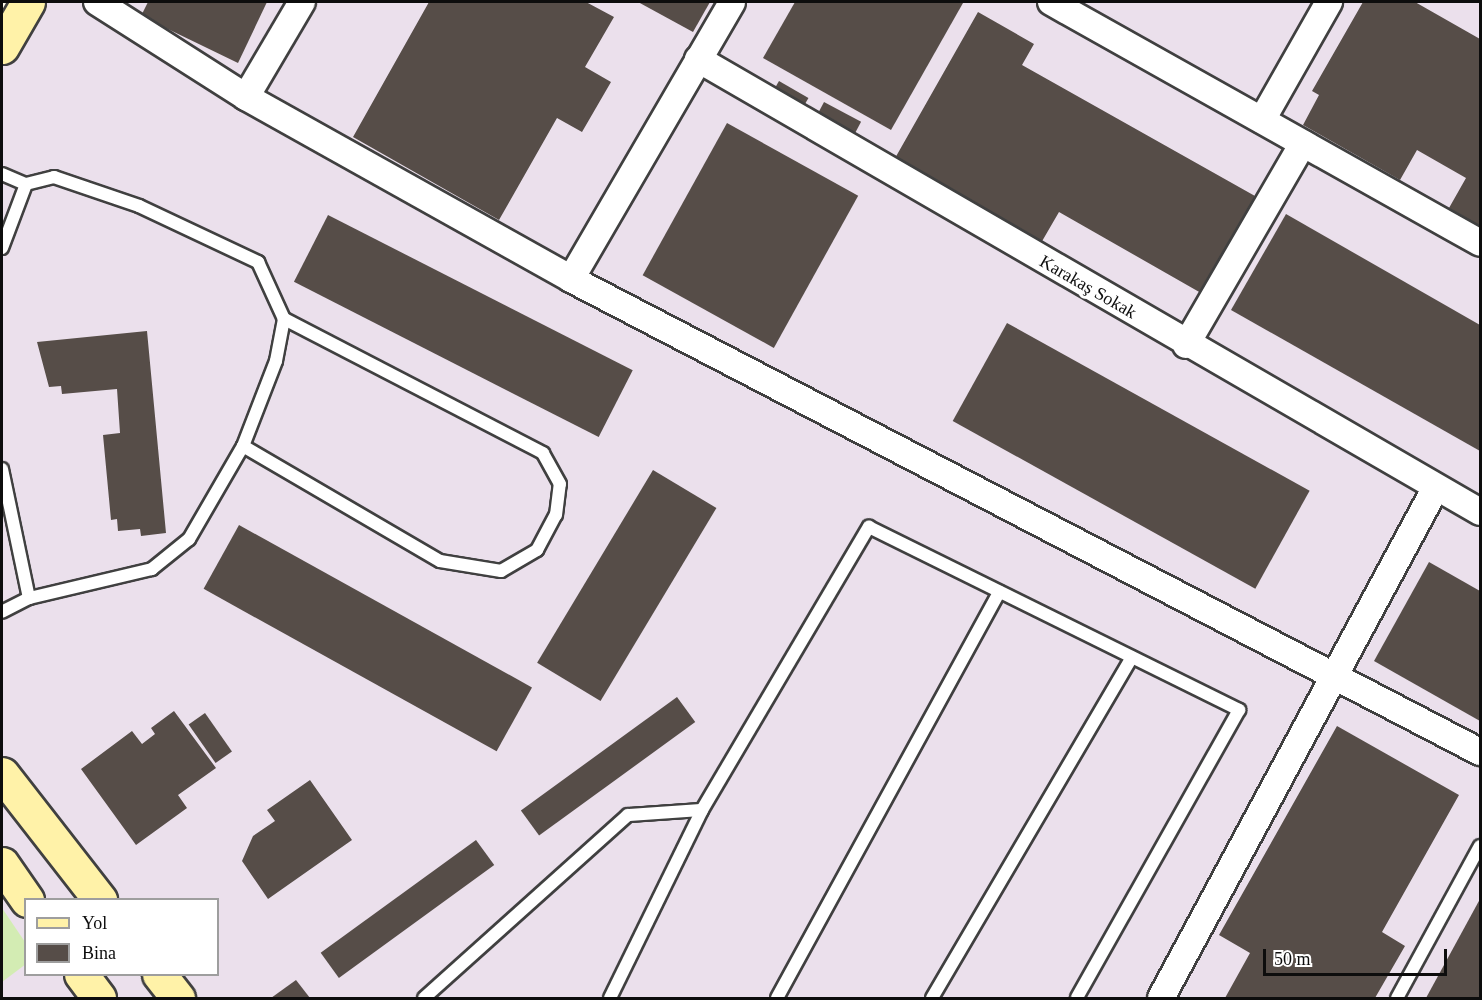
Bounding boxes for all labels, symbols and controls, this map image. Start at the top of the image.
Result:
street label: Karakaş Sokak [1036,251,1140,323]
legend [24,898,219,976]
text: Yol [82,913,107,933]
scale bar [1266,937,1450,975]
text: Bina [82,943,116,963]
text: 50 m [1274,949,1311,969]

